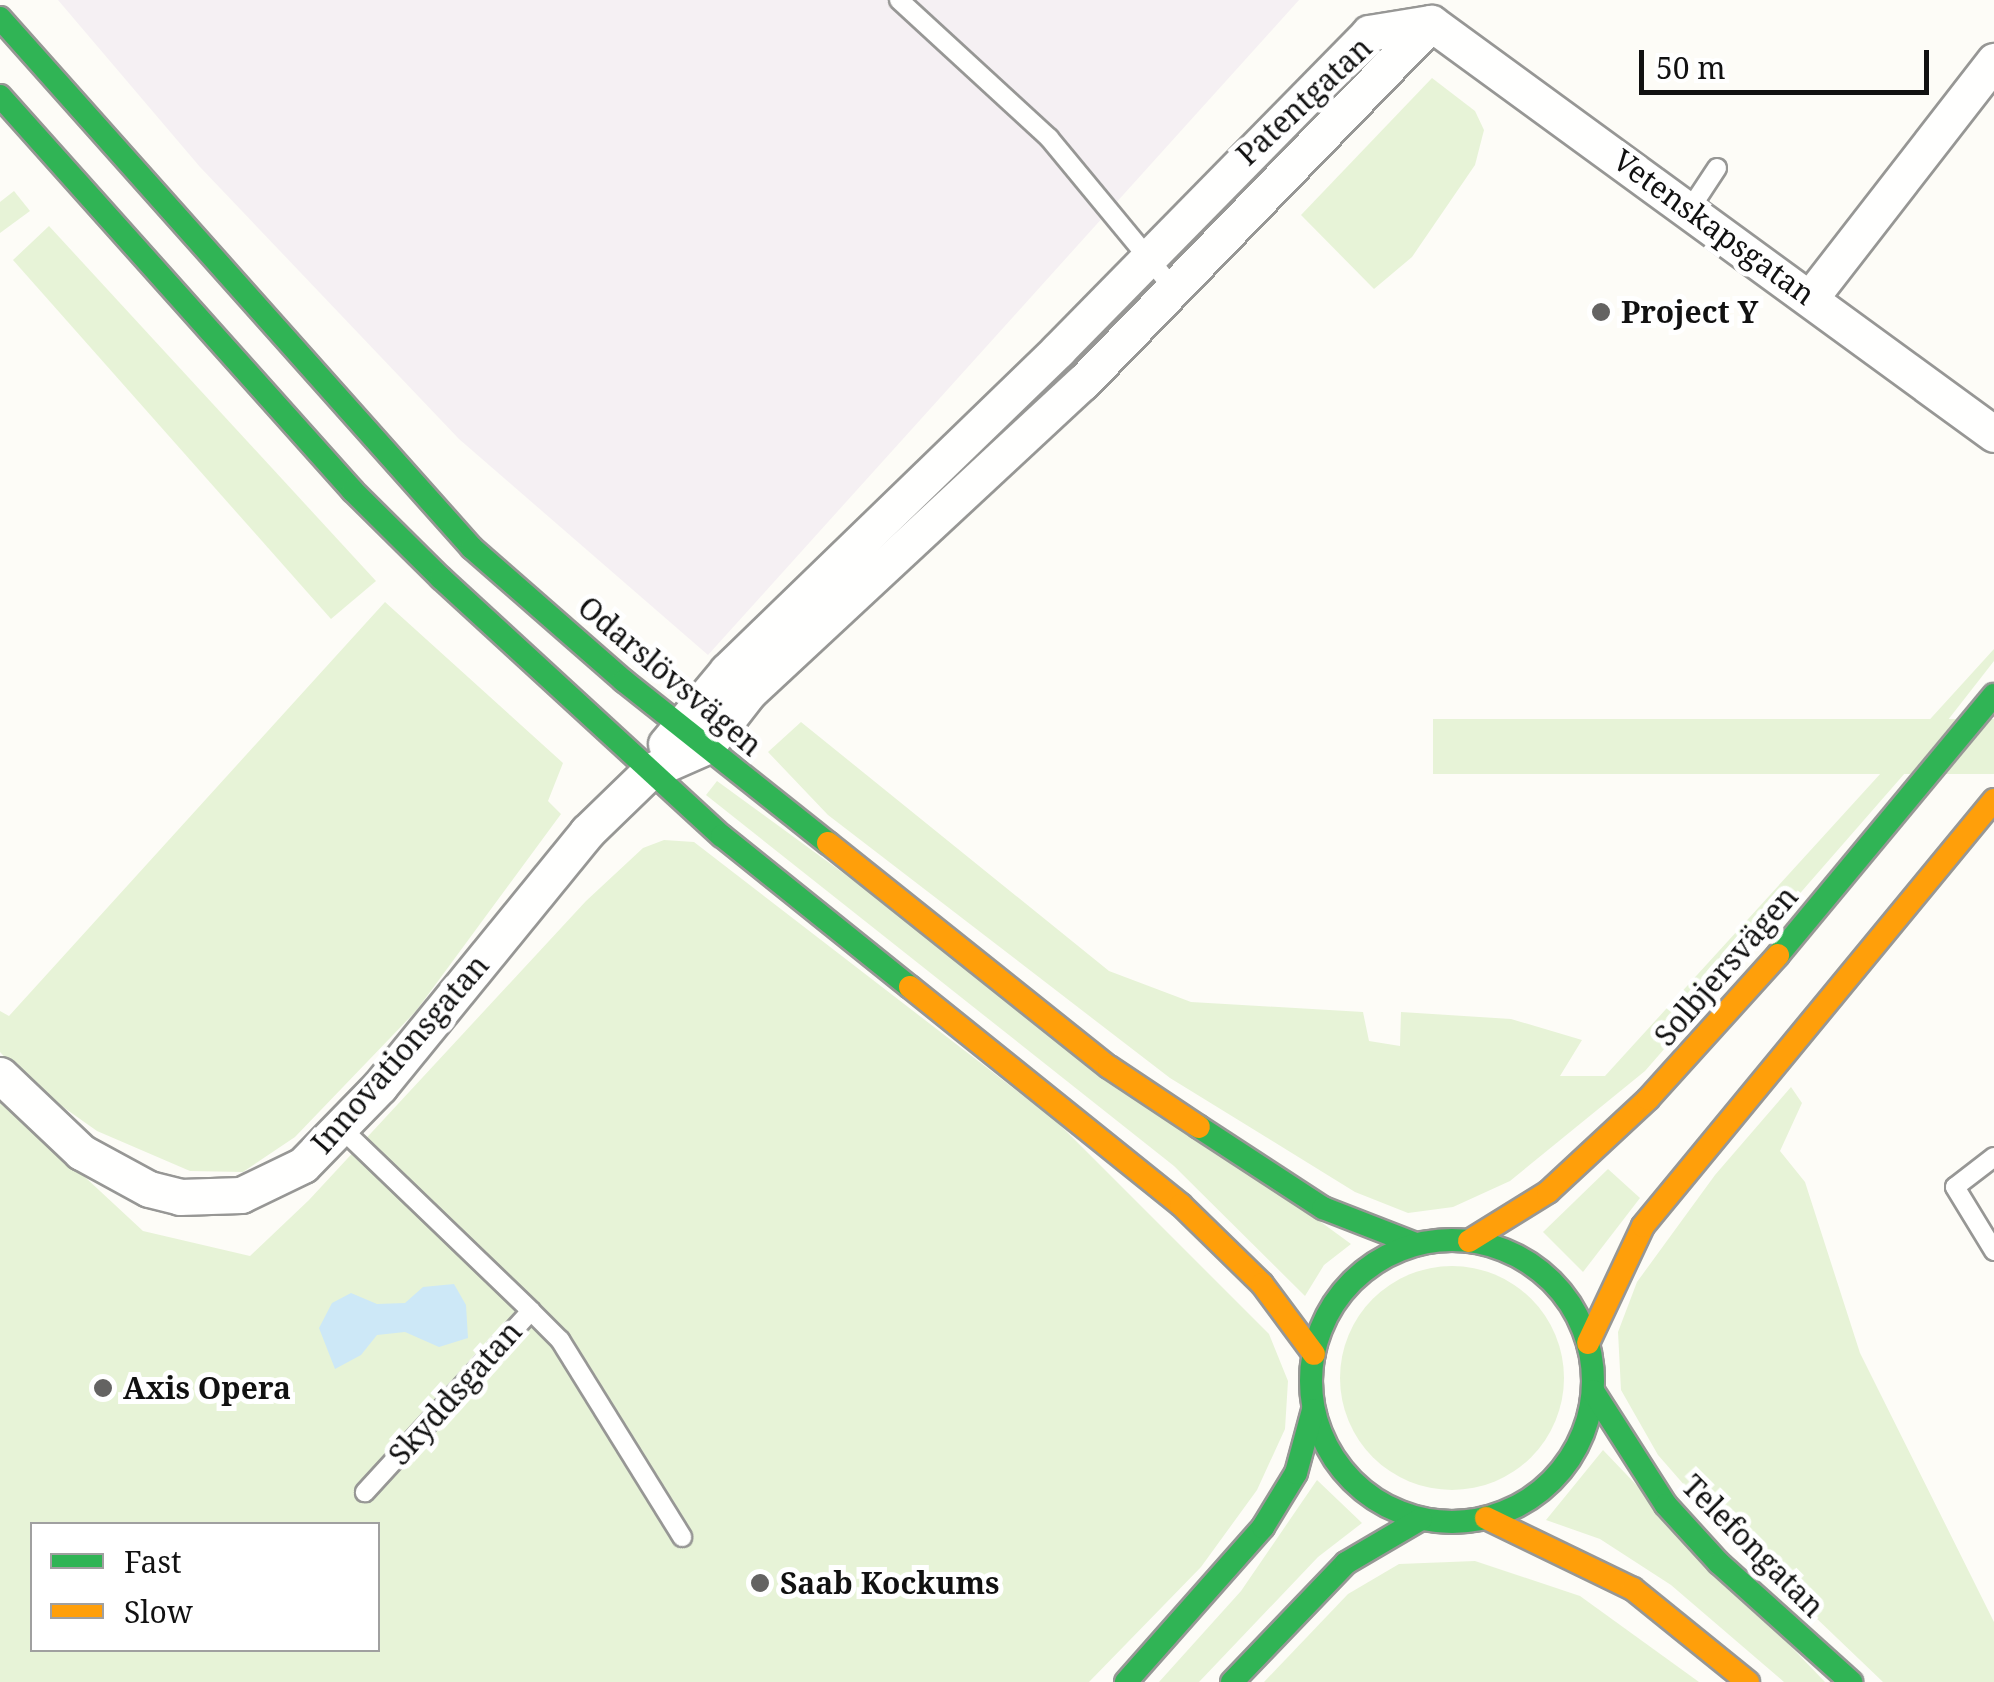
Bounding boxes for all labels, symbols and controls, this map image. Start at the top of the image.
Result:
street label: Patentgatan [1229,29,1379,173]
scale bar [1644,30,1934,92]
text: 50 m [1656,47,1726,88]
street label: Vetenskapsgatan [1606,142,1822,312]
place label: Project Y [1621,294,1758,330]
marker: Project Y [1590,301,1612,323]
street label: Odarslövsvägen [571,589,769,763]
street label: Solbjersvägen [1647,879,1805,1053]
street label: Innovationsgatan [304,947,496,1161]
street label: Skyddsgatan [381,1314,529,1472]
place label: Axis Opera [123,1370,291,1406]
marker: Axis Opera [92,1377,114,1399]
street label: Telefongatan [1675,1468,1831,1624]
legend [30,1522,380,1652]
text: Fast [124,1541,181,1582]
place label: Saab Kockums [780,1565,999,1601]
marker: Saab Kockums [749,1572,771,1594]
text: Slow [124,1591,193,1632]

